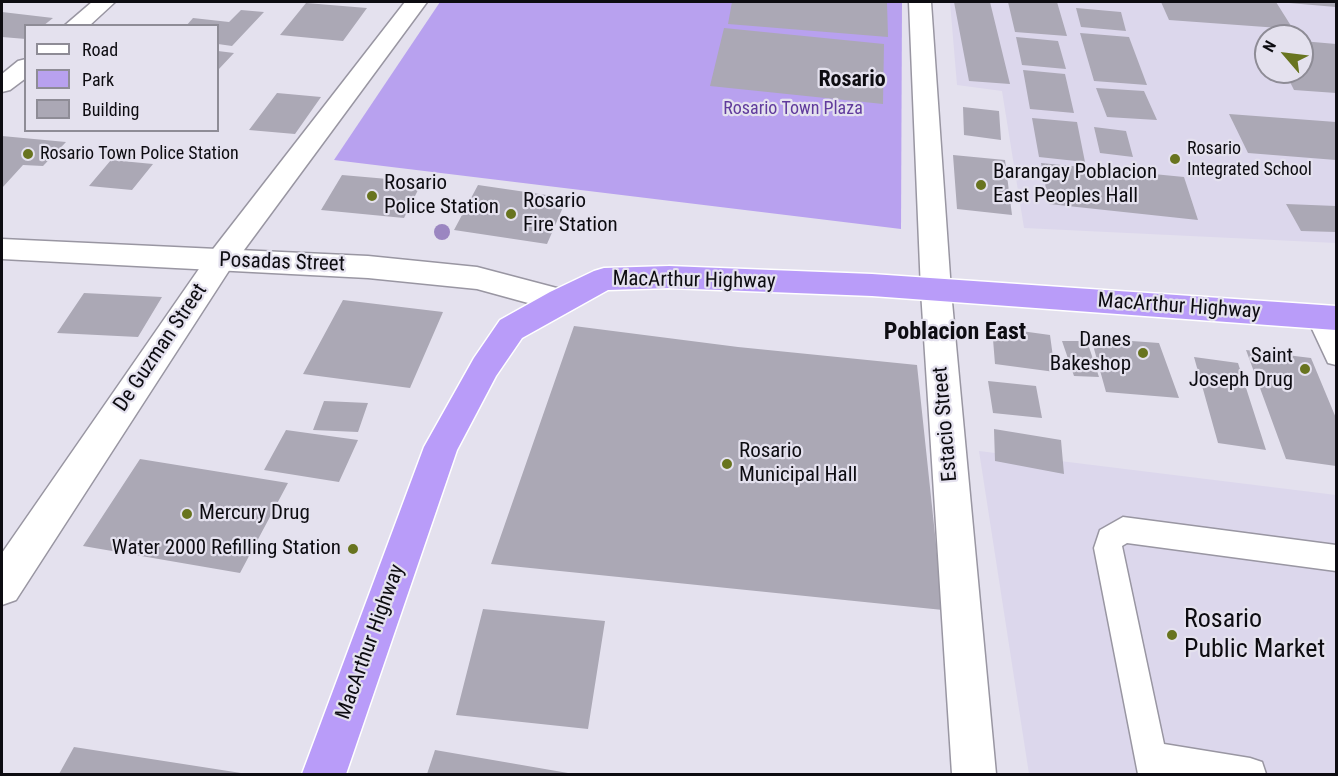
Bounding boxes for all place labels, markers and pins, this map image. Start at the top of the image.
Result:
place label: Rosario Integrated School [1187,138,1312,180]
place label: Rosario Town Police Station [40,143,239,165]
marker: Rosario Town Police Station [21,147,35,161]
marker: Rosario Integrated School [1168,152,1182,166]
place label: Barangay Poblacion East Peoples Hall [993,160,1157,210]
place label: Rosario Police Station [384,171,499,221]
marker: Barangay Poblacion East Peoples Hall [974,178,988,192]
marker: Rosario Police Station [365,189,379,203]
place label: Rosario Fire Station [523,189,618,239]
marker: Rosario Fire Station [504,207,518,221]
place label: Danes Bakeshop [1050,328,1131,378]
place label: Saint Joseph Drug [1189,344,1293,394]
marker: Danes Bakeshop [1136,346,1150,360]
marker: Saint Joseph Drug [1298,362,1312,376]
place label: Rosario Municipal Hall [739,439,857,489]
marker: Rosario Municipal Hall [720,457,734,471]
place label: Mercury Drug [199,501,310,527]
marker: Mercury Drug [180,507,194,521]
place label: Water 2000 Refilling Station [112,536,341,562]
marker: Water 2000 Refilling Station [346,542,360,556]
place label: Rosario Public Market [1184,604,1325,666]
marker: Rosario Public Market [1165,628,1179,642]

